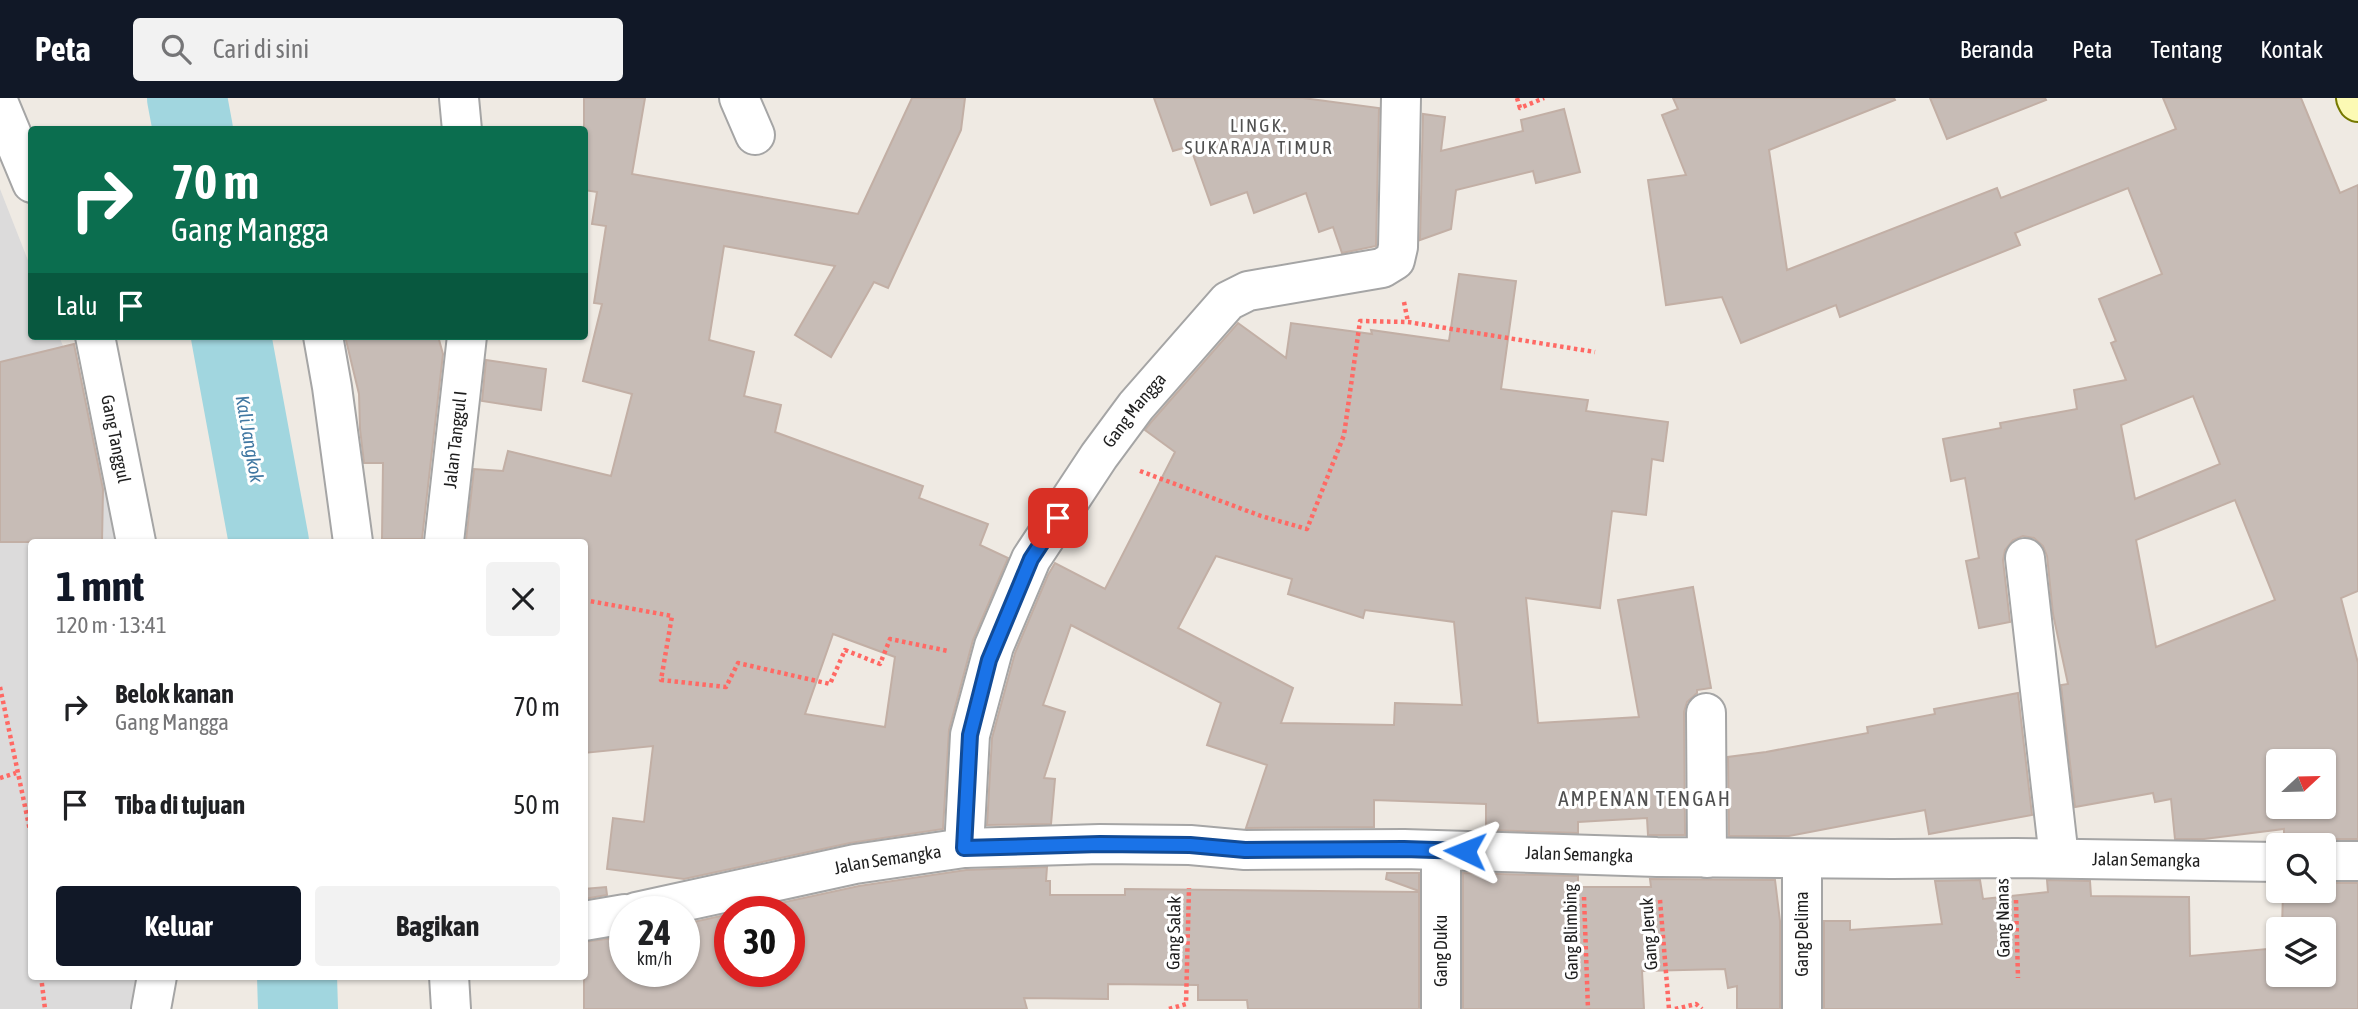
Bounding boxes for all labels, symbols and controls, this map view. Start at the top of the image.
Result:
search box [133,18,623,81]
text: Peta [35,30,91,68]
icon: search [157,30,195,68]
text: Cari di sini [213,34,309,64]
text: Beranda [1960,36,2034,63]
text: Peta [2072,36,2112,63]
text: Tentang [2150,36,2222,63]
text: Kontak [2260,36,2323,63]
district label: LINGK. SUKARAJA TIMUR [1184,114,1334,158]
text: 70 m [171,153,259,209]
icon: right [56,154,147,245]
text: Gang Mangga [171,211,329,248]
icon: arrive [112,287,150,325]
text: Lalu [56,291,98,321]
street label: Gang Mangga [1098,369,1170,451]
street label: Jalan Tanggul I [439,390,471,489]
street label: Gang Tanggul [97,393,135,485]
water label: Kali Jangkok [232,394,269,485]
pin [1028,488,1088,548]
icon: arrive [1039,499,1077,537]
text: 1 mnt [56,562,144,610]
button: close [486,562,560,636]
text: 120 m · 13:41 [56,612,167,638]
text: Belok kanan [115,679,234,709]
icon: right [56,688,94,726]
text: 70 m [513,692,560,722]
text: Gang Mangga [115,709,229,735]
north arrow [2266,749,2336,819]
map controls [2266,749,2336,987]
icon: arrive [56,786,94,824]
district label: AMPENAN TENGAH [1558,786,1732,810]
text: Tiba di tujuan [115,790,245,820]
text: 50 m [513,790,560,820]
position arrow [1428,814,1502,888]
button: search [2266,833,2336,903]
street label: Jalan Semangka [832,840,943,878]
street label: Jalan Semangka [1525,842,1634,866]
street label: Jalan Semangka [2092,848,2201,871]
street label: Gang Nanas [1991,878,2014,958]
street label: Gang Blimbing [1559,883,1582,980]
button: Keluar [56,886,301,966]
button: Bagikan [315,886,560,966]
street label: Gang Delima [1791,891,1812,977]
speed limit sign: 30 [714,896,805,987]
street label: Gang Salak [1162,896,1185,970]
street label: Gang Jeruk [1635,897,1662,971]
text: 24 [638,912,671,952]
street label: Gang Duku [1430,915,1451,987]
button: layers [2266,917,2336,987]
text: km/h [637,948,672,969]

